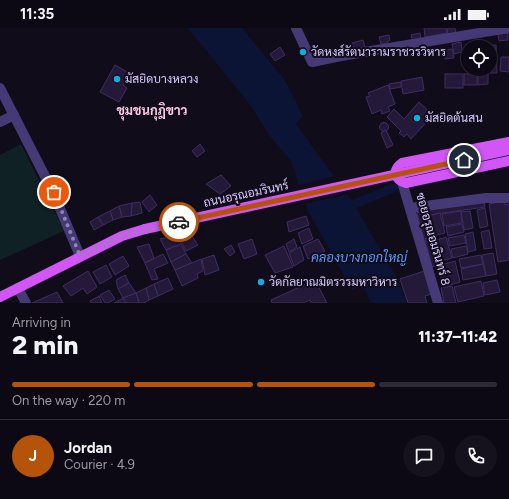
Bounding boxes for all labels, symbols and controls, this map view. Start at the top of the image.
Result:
text: 11:35 [20,5,54,23]
map controls [461,40,497,76]
button: locate [461,40,497,76]
place label: วัดหงส์รัตนารามราชวรวิหาร [311,44,446,59]
marker: วัดหงส์รัตนารามราชวรวิหาร [298,47,308,57]
place label: มัสยิดบางหลวง [125,72,199,86]
marker: มัสยิดบางหลวง [112,74,122,84]
district label: ชุมชนกุฎิขาว [116,102,188,121]
place label: มัสยิดต้นสน [425,111,483,125]
marker: มัสยิดต้นสน [412,113,422,123]
pin [447,143,481,177]
icon: home [453,149,475,171]
pin [37,175,71,209]
street label: ถนนอรุณอมรินทร์ [202,177,290,212]
icon: bag [43,181,65,203]
street label: ซอยอรุณอมรินทร์ 8 [411,191,454,288]
courier [159,202,199,242]
icon: car [168,211,190,233]
water label: คลองบางกอกใหญ่ [311,249,408,266]
place label: วัดกัลยาณมิตรวรมหาวิหาร [269,275,398,289]
marker: วัดกัลยาณมิตรวรมหาวิหาร [256,277,266,287]
text: Arriving in [12,315,71,330]
text: 11:37–11:42 [418,328,497,346]
text: 2 min [12,329,78,361]
text: On the way · 220 m [12,393,125,408]
button: chat [403,435,445,477]
button: phone [455,435,497,477]
text: Jordan [64,439,112,457]
text: J [29,447,37,465]
text: Courier · 4.9 [64,457,135,472]

